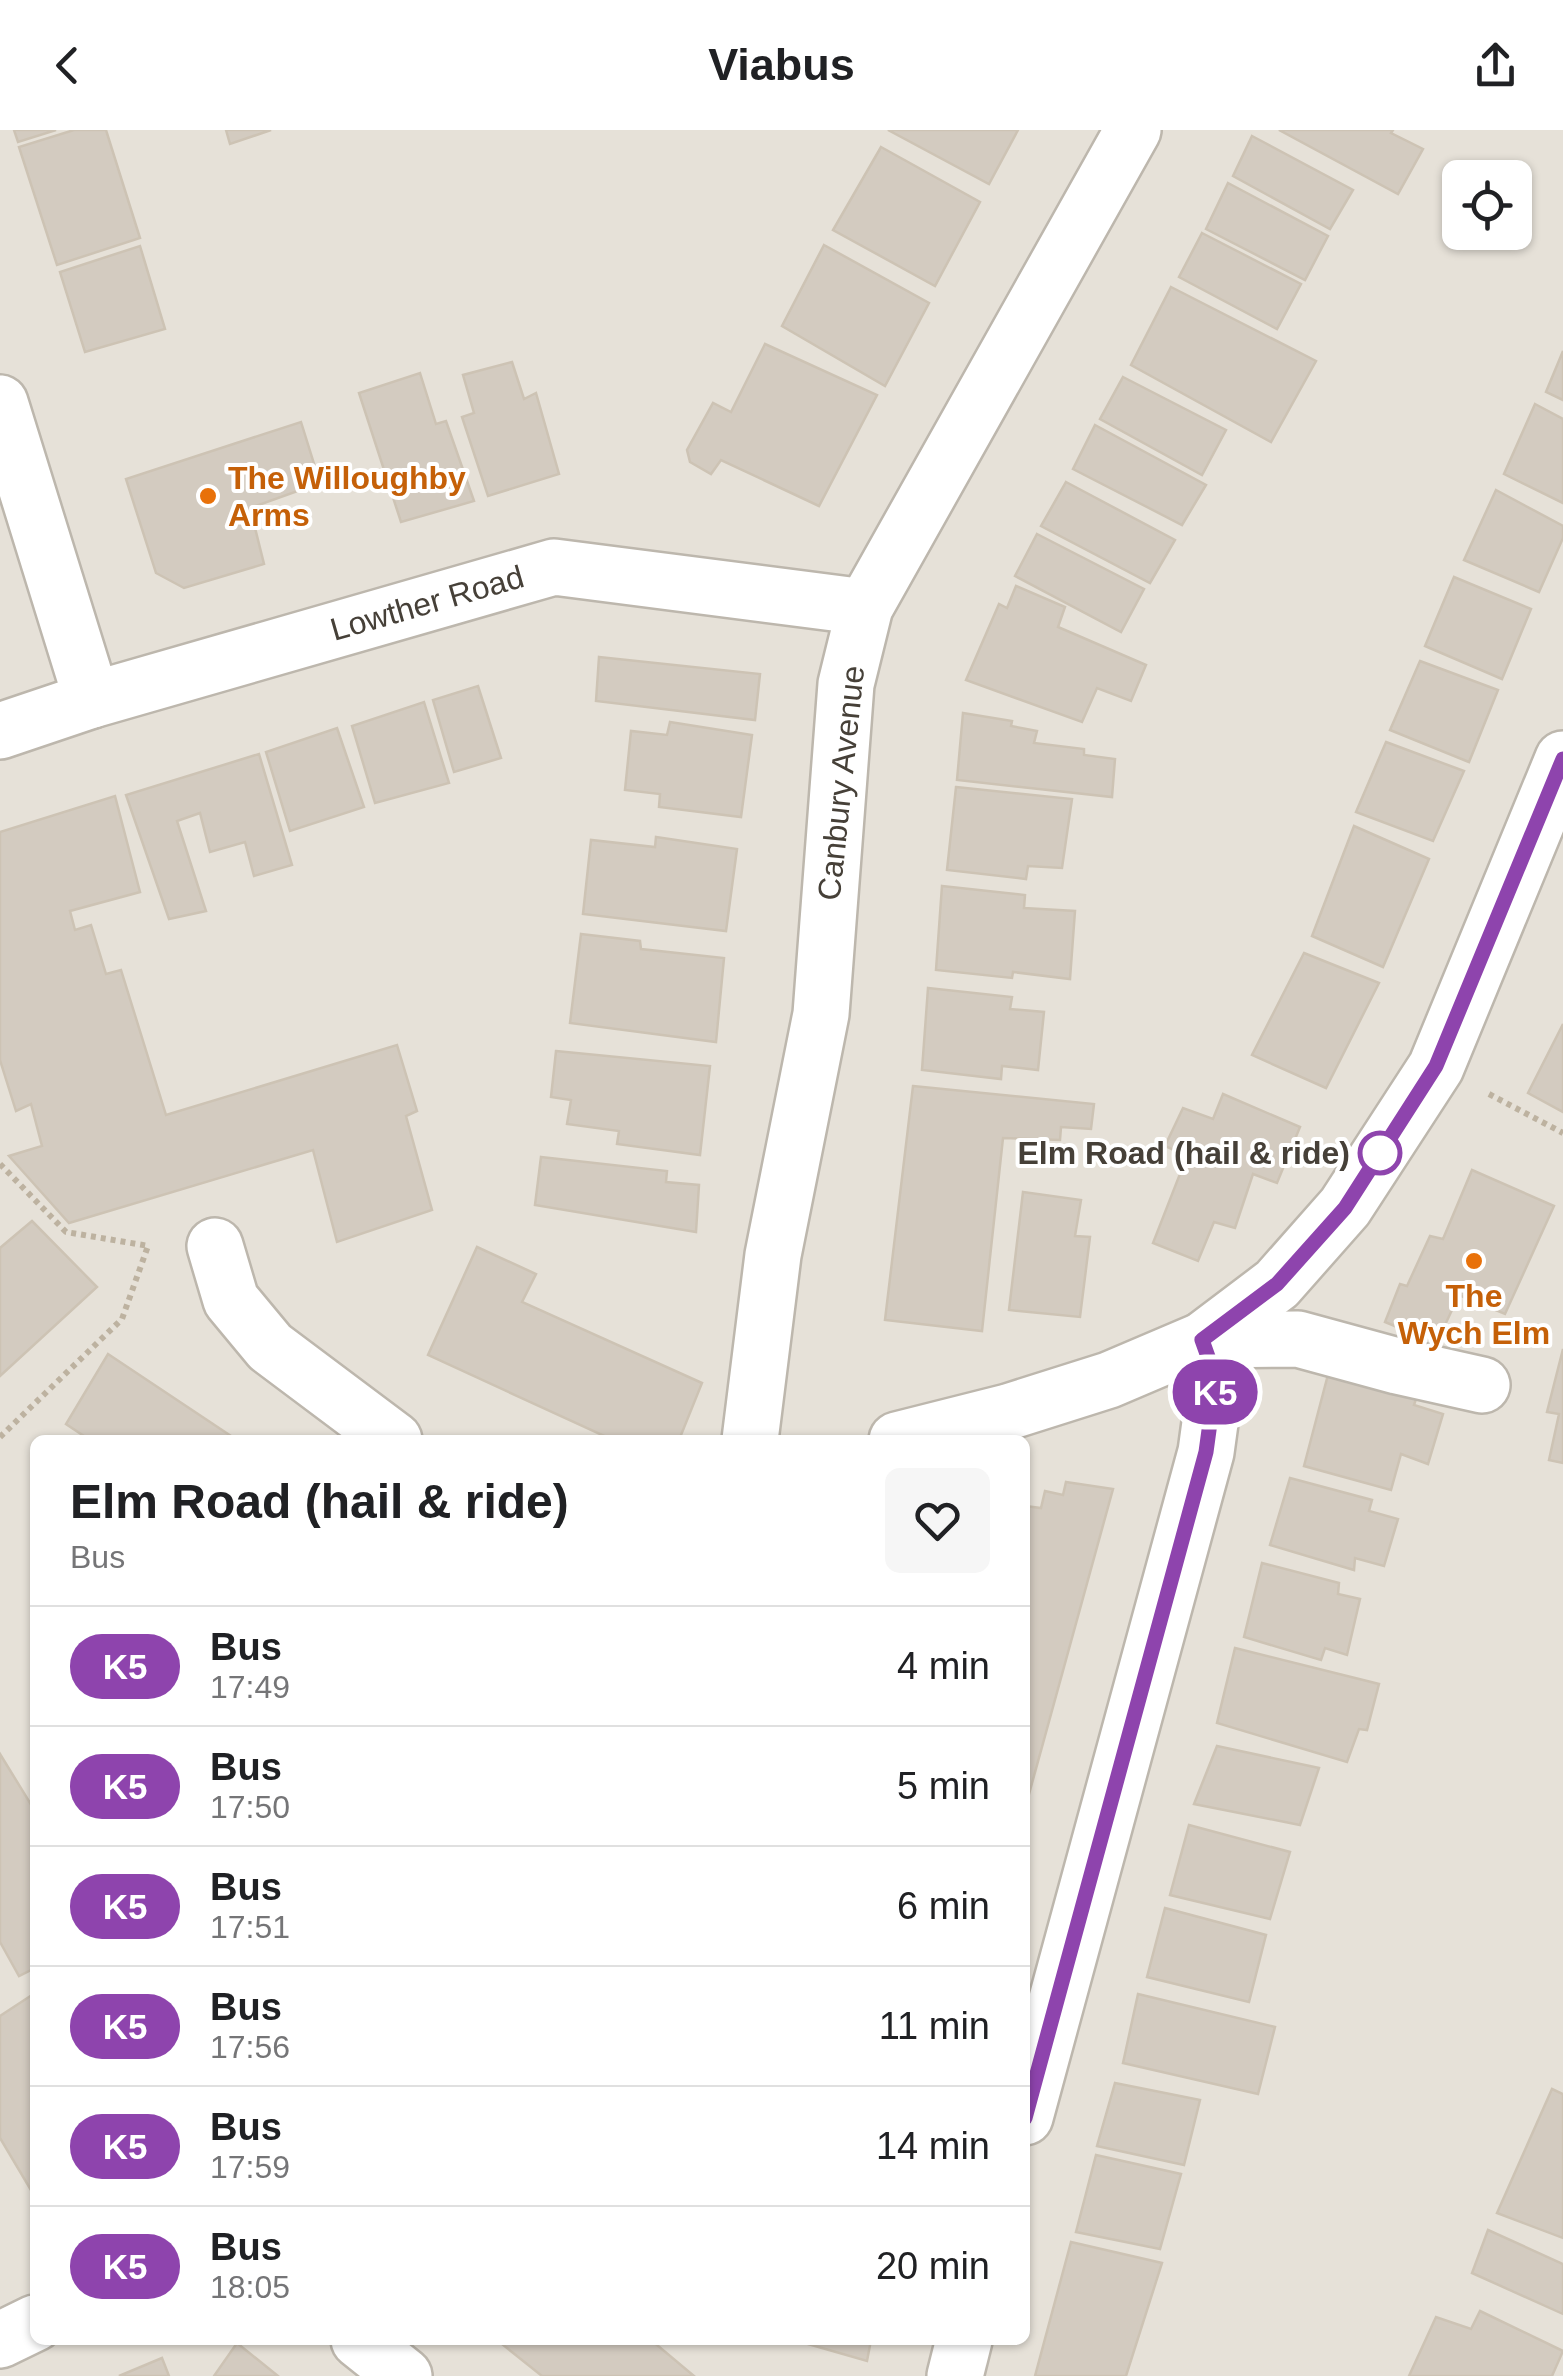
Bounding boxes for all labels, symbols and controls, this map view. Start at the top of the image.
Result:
icon: back [40,38,95,93]
icon: share [1468,38,1523,93]
text: Viabus [708,39,855,90]
map controls [1442,160,1532,250]
button: locate [1442,160,1532,250]
place label: The Willoughby Arms [228,460,466,533]
marker: The Willoughby Arms [197,485,219,507]
street label: Lowther Road [326,558,528,648]
street label: Canbury Avenue [811,664,871,902]
marker: Elm Road (hail & ride) [1359,1132,1401,1174]
place label: Elm Road (hail & ride) [1018,1135,1350,1171]
marker: The Wych Elm [1463,1250,1485,1272]
place label: The Wych Elm [1398,1278,1550,1351]
line badge: K5 [1170,1360,1260,1424]
text: K5 [1193,1373,1237,1412]
button: heart [885,1468,990,1573]
text: Elm Road (hail & ride) [70,1475,569,1528]
text: Bus [70,1539,125,1575]
text: Bus [210,1626,282,1668]
text: 4 min [897,1645,990,1687]
text: K5 [103,1647,147,1686]
text: 17:49 [210,1669,290,1705]
text: Bus [210,1746,282,1788]
text: 5 min [897,1765,990,1807]
text: K5 [103,1767,147,1806]
text: 17:50 [210,1789,290,1825]
text: Bus [210,1866,282,1908]
text: 6 min [897,1885,990,1927]
text: K5 [103,1887,147,1926]
text: 17:51 [210,1909,290,1945]
text: Bus [210,1986,282,2028]
text: 11 min [879,2005,990,2047]
text: K5 [103,2007,147,2046]
text: 17:56 [210,2029,290,2065]
text: Bus [210,2106,282,2148]
text: 14 min [876,2125,990,2167]
text: K5 [103,2127,147,2166]
text: 17:59 [210,2149,290,2185]
text: Bus [210,2226,282,2268]
text: 20 min [876,2245,990,2287]
text: K5 [103,2247,147,2286]
text: 18:05 [210,2269,290,2305]

